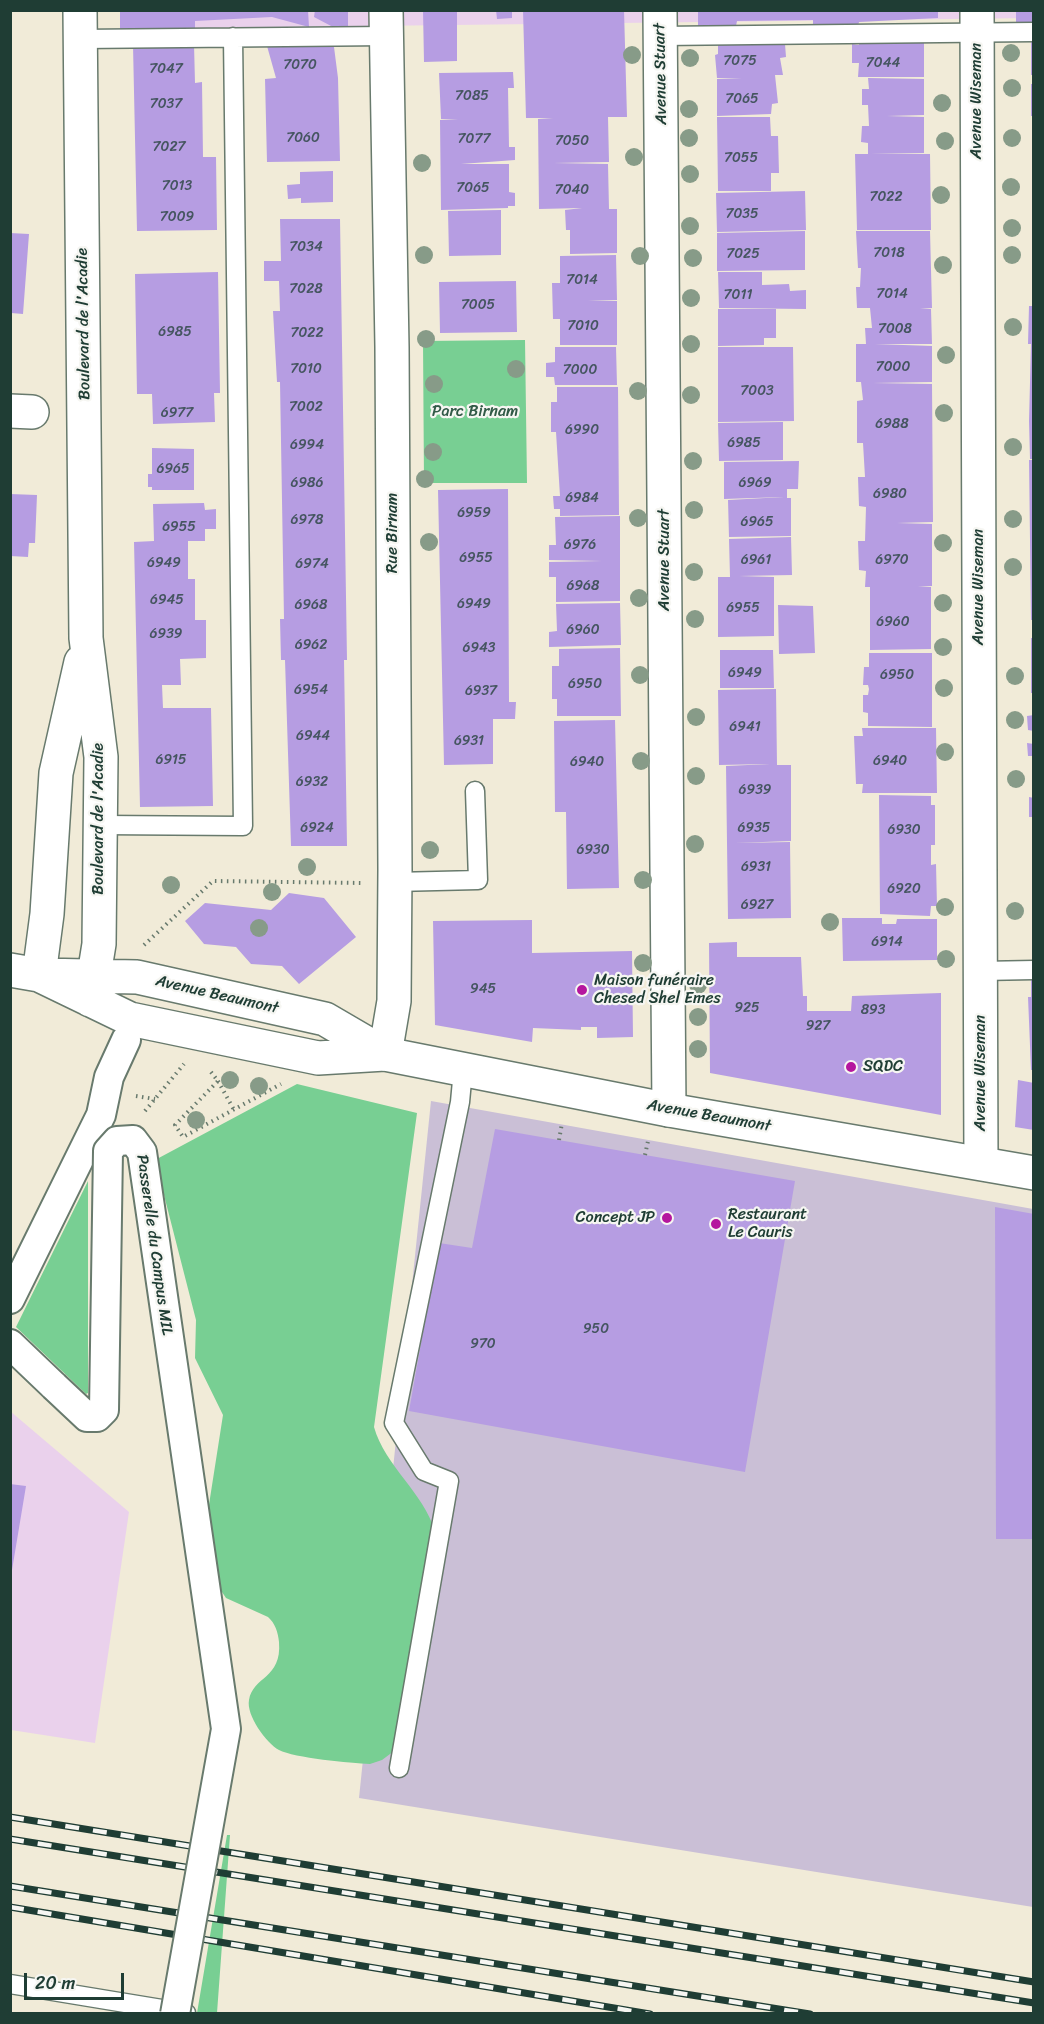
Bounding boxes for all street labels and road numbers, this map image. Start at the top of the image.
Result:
street label: Avenue Stuart [651,23,671,125]
street label: Avenue Wiseman [967,43,987,159]
street label: Boulevard de l'Acadie [73,248,95,400]
street label: Rue Birnam [383,493,403,573]
street label: Avenue Stuart [655,509,675,611]
street label: Avenue Wiseman [969,529,989,645]
street label: Boulevard de l'Acadie [89,743,109,895]
street label: Avenue Beaumont [154,972,280,1018]
street label: Avenue Wiseman [971,1015,991,1131]
street label: Avenue Beaumont [645,1096,773,1136]
street label: Passerelle du Campus MIL [132,1153,176,1337]

